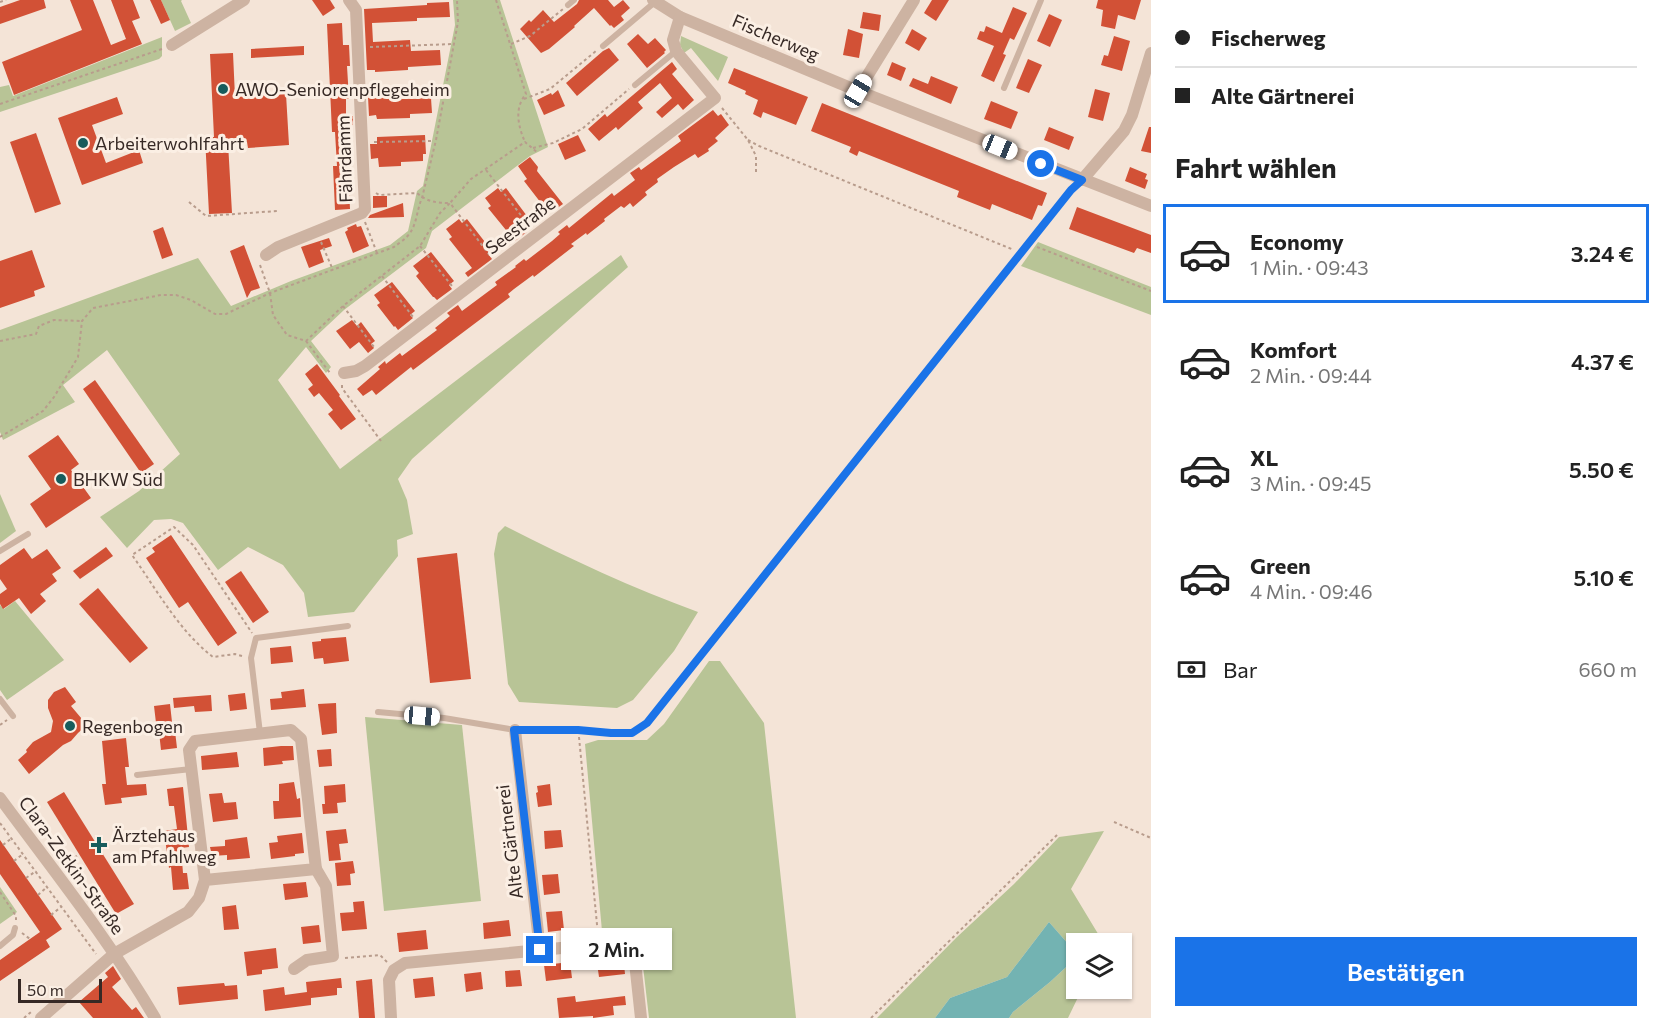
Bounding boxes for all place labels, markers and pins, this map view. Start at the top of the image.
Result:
place label: AWO-Seniorenpflegeheim [235,78,450,100]
marker: AWO-Seniorenpflegeheim [216,82,230,96]
place label: Arbeiterwohlfahrt [95,132,244,154]
marker: Arbeiterwohlfahrt [76,136,90,150]
place label: BHKW Süd [73,468,163,490]
marker: BHKW Süd [54,472,68,486]
place label: Regenbogen [82,715,183,737]
marker: Regenbogen [63,719,77,733]
place label: Ärztehaus am Pfahlweg [112,824,217,867]
marker: Ärztehaus am Pfahlweg [90,836,108,854]

